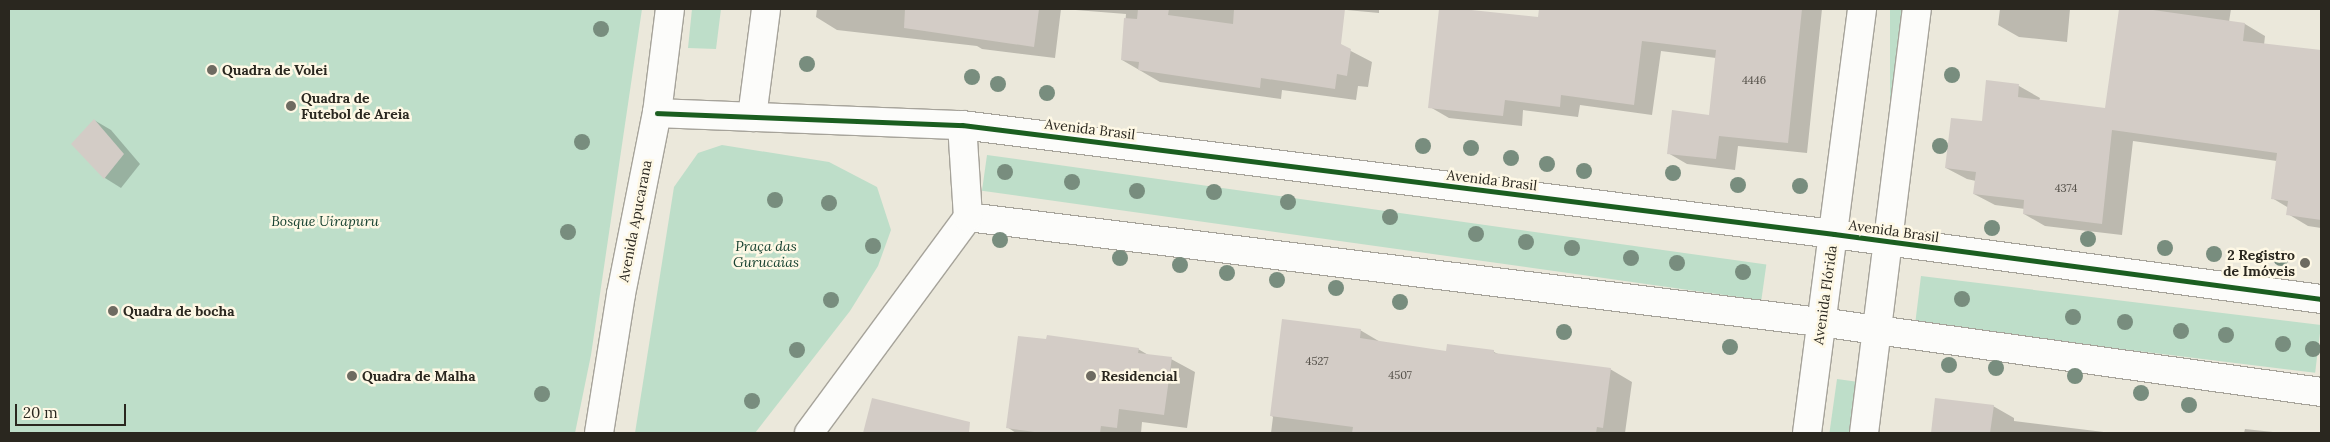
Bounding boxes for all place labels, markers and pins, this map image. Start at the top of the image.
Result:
place label: Quadra de Volei [222,62,327,78]
marker: Quadra de Volei [206,64,218,76]
place label: Quadra de Futebol de Areia [301,90,410,122]
marker: Quadra de Futebol de Areia [285,100,297,112]
place label: 2 Registro de Imóveis [2223,247,2295,280]
marker: 2 Registro de Imóveis [2299,257,2311,269]
place label: Quadra de bocha [123,303,235,319]
marker: Quadra de bocha [107,305,119,317]
place label: Quadra de Malha [362,368,476,384]
place label: Residencial [1101,368,1178,384]
marker: Quadra de Malha [346,370,358,382]
marker: Residencial [1085,370,1097,382]

